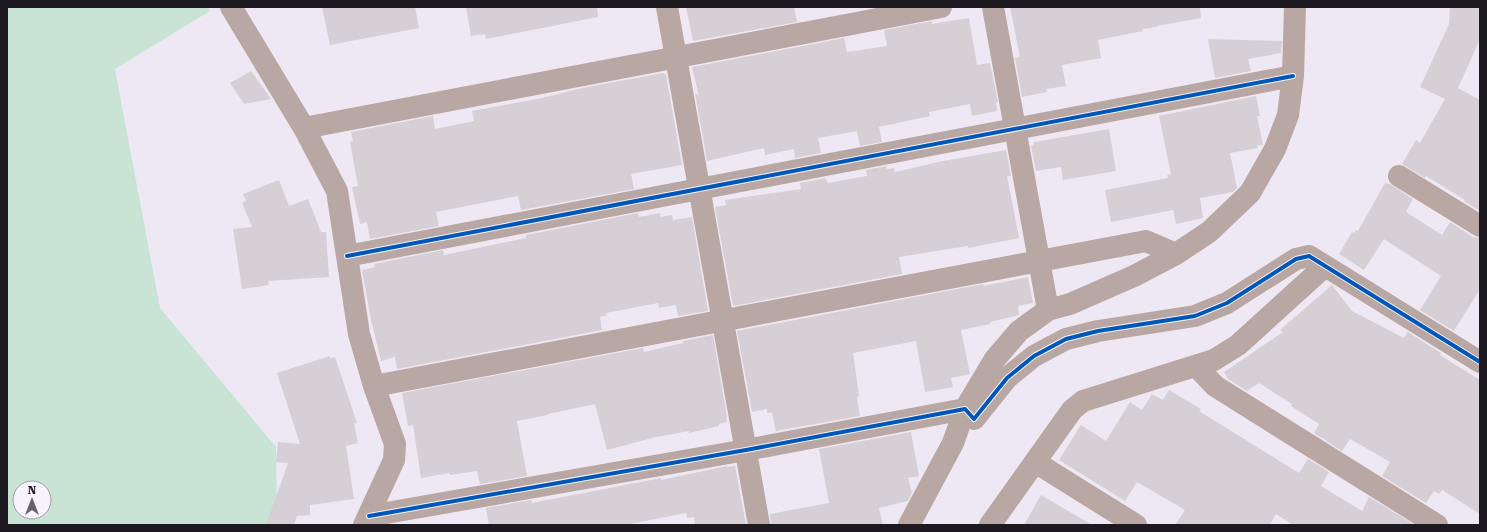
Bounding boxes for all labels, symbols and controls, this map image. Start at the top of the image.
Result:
north arrow [12,480,52,520]
text: N [28,484,37,497]

